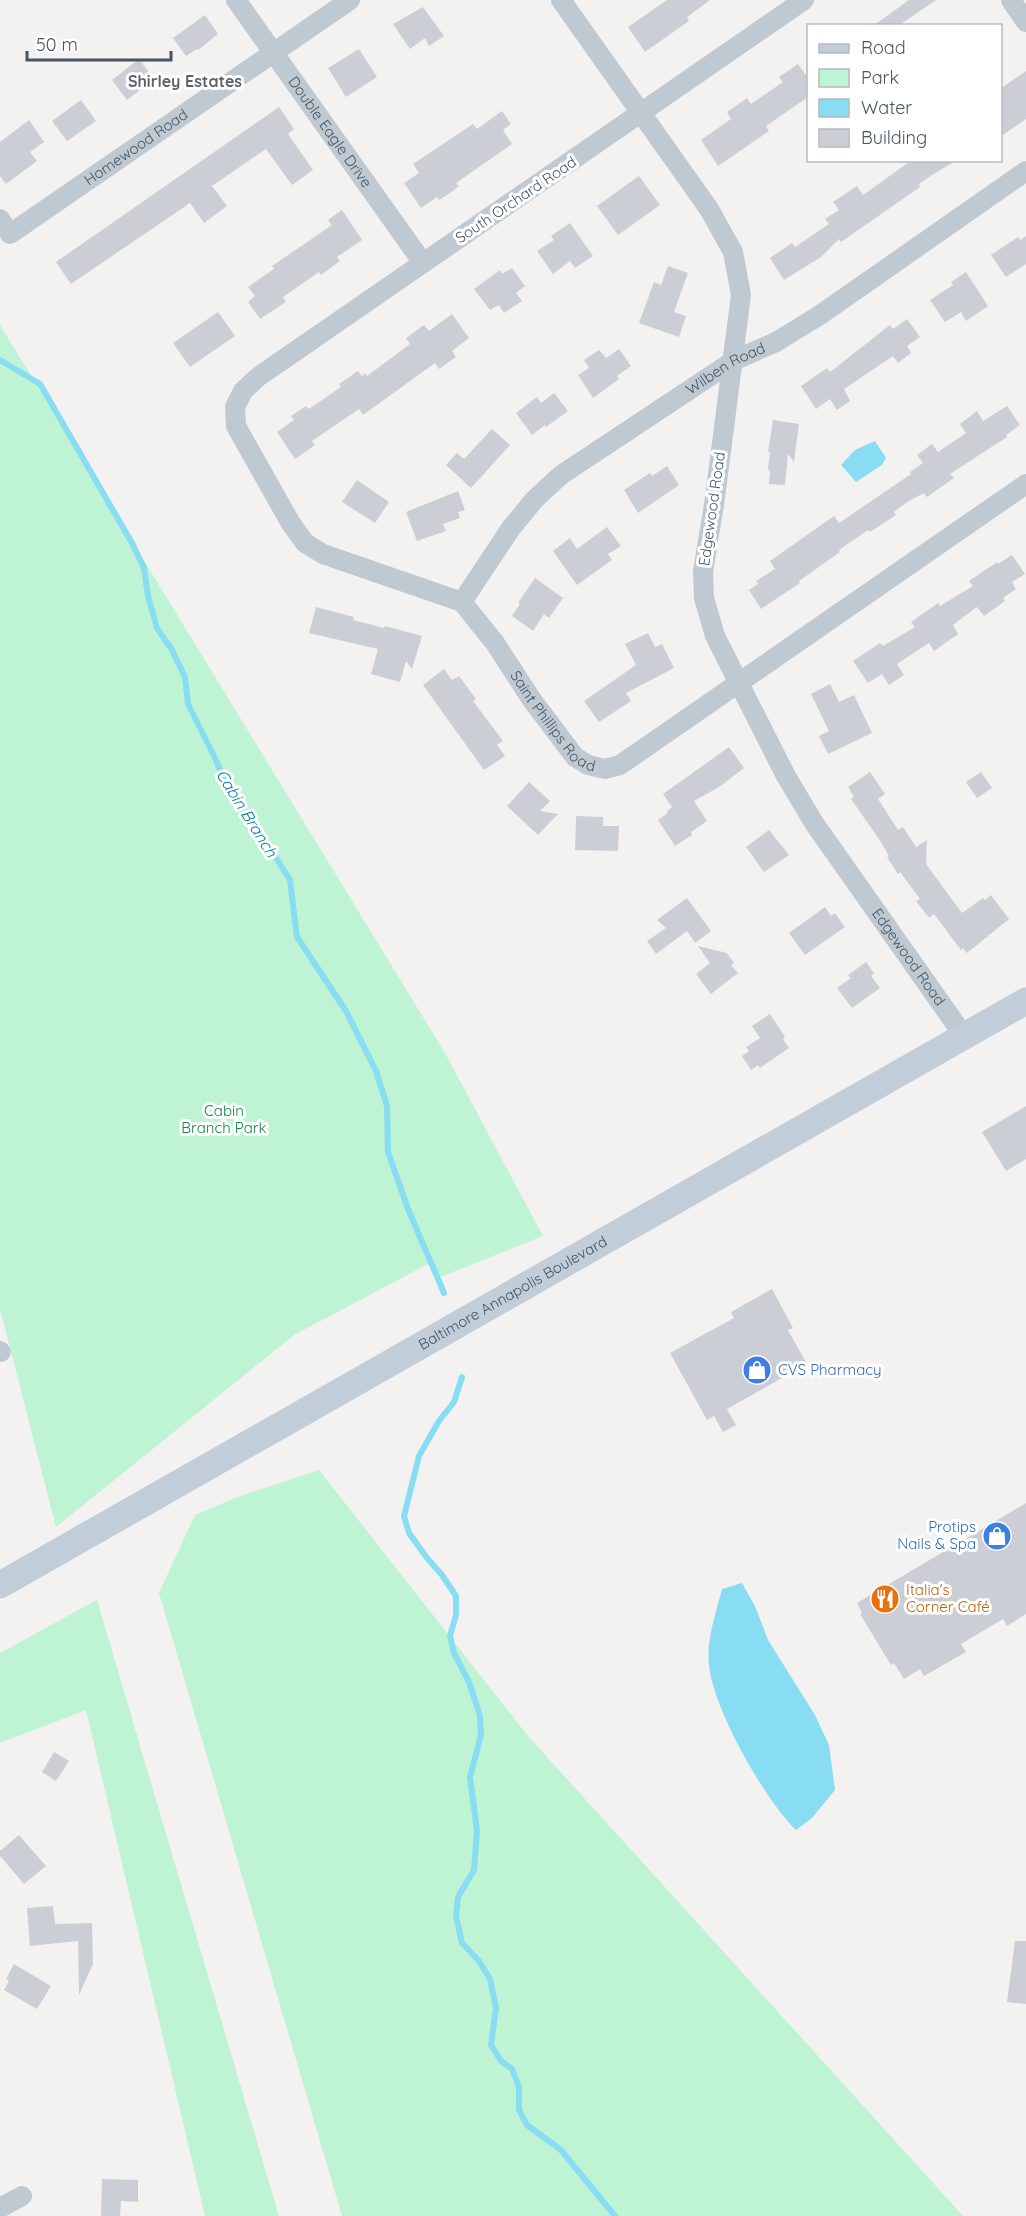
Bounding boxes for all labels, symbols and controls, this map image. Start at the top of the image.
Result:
scale bar [27,24,171,62]
legend [807,24,1002,162]
text: 50 m [36,33,78,56]
text: Road [861,36,906,59]
text: Park [861,66,899,89]
district label: Shirley Estates [128,71,242,91]
street label: Double Eagle Drive [284,72,376,191]
text: Water [861,96,912,119]
street label: Homewood Road [80,104,191,189]
text: Building [861,126,927,149]
street label: South Orchard Road [452,152,580,247]
street label: Wilben Road [682,338,768,399]
street label: Edgewood Road [694,451,729,567]
street label: Saint Phillips Road [506,667,597,775]
water label: Cabin Branch [212,765,282,861]
street label: Edgewood Road [868,904,950,1009]
park label: Cabin Branch Park [181,1101,267,1137]
street label: Baltimore Annapolis Boulevard [415,1231,610,1354]
shop icon: CVS Pharmacy [741,1354,773,1386]
place label: CVS Pharmacy [778,1360,882,1379]
place label: Protips Nails & Spa [897,1517,976,1553]
shop icon: Protips Nails & Spa [981,1520,1013,1552]
place label: Italia's Corner Café [906,1580,990,1616]
restaurant icon: Italia's Corner Café [869,1583,901,1615]

